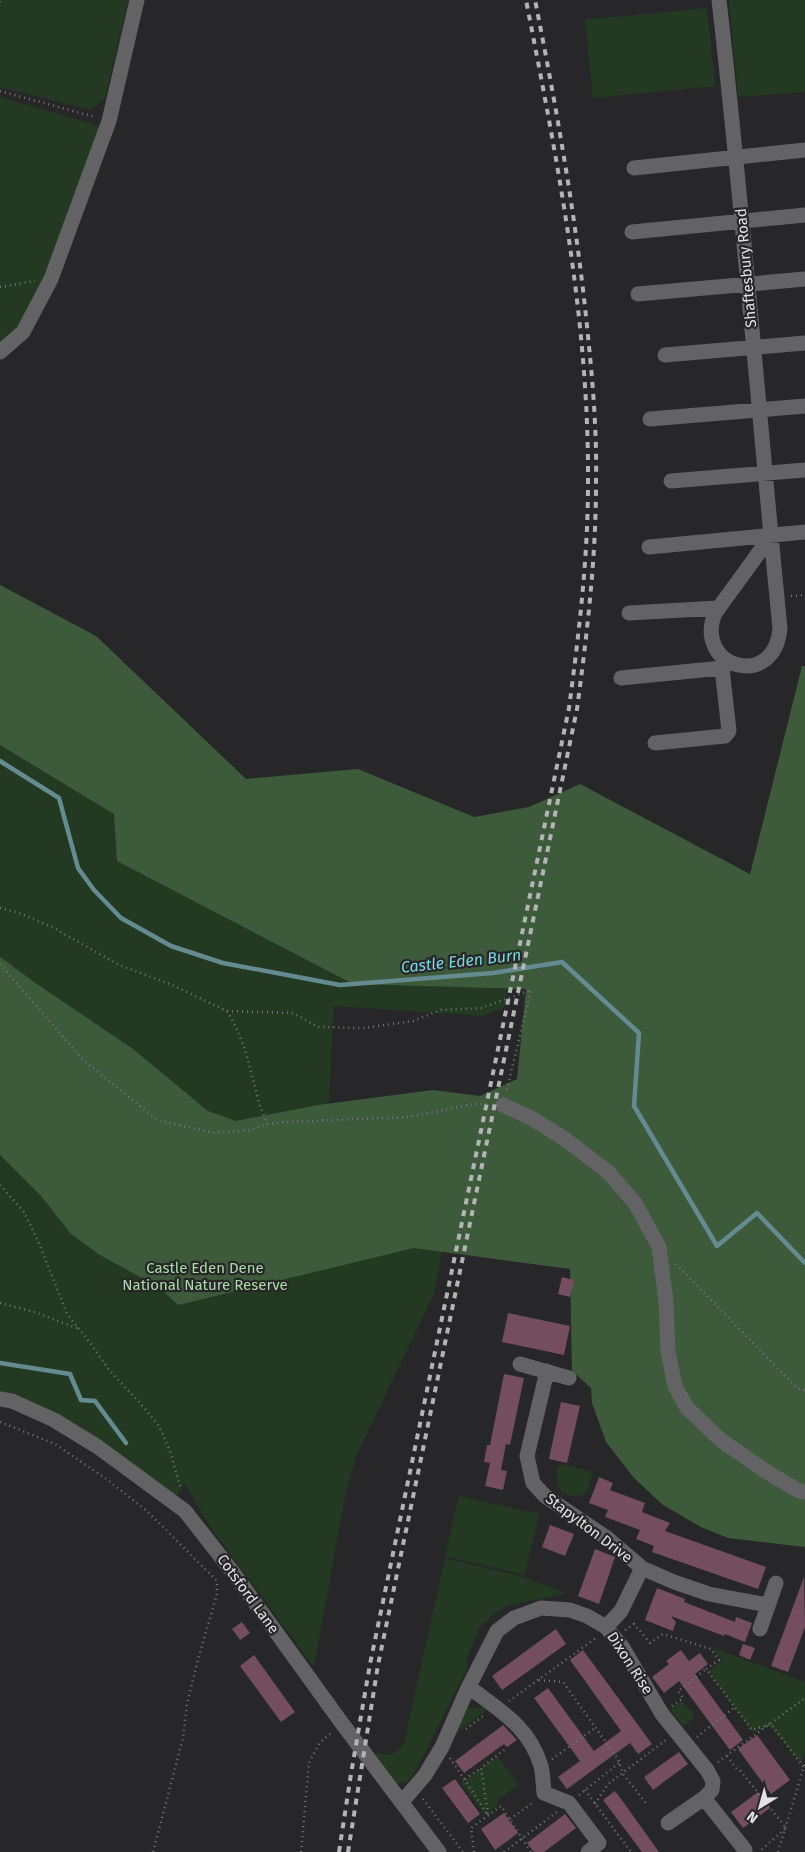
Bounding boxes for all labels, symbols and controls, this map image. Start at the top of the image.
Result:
street label: Shaftesbury Road [732,207,760,329]
water label: Castle Eden Burn [400,945,522,977]
park label: Castle Eden Dene National Nature Reserve [122,1259,288,1294]
street label: Stapylton Drive [542,1489,636,1567]
street label: Cotsford Lane [213,1551,283,1637]
street label: Dixon Rise [603,1628,657,1698]
north arrow [735,1782,785,1832]
text: N [744,1807,761,1827]

